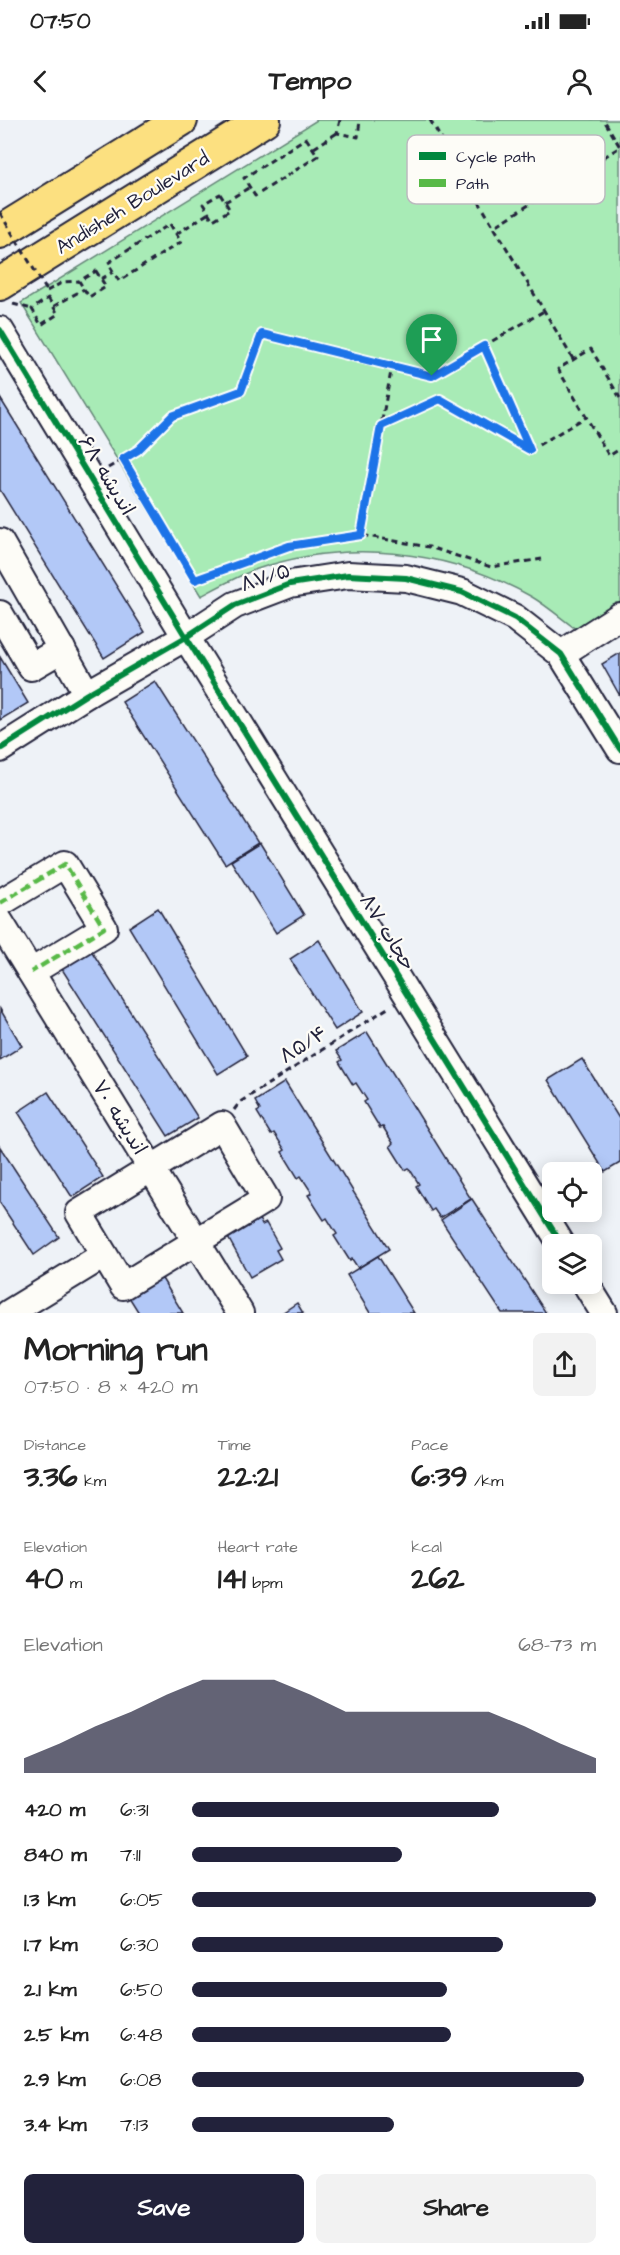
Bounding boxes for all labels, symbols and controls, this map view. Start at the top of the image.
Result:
text: 07:50 [30,6,91,37]
text: Tempo [269,62,351,100]
icon: back [24,65,57,98]
icon: person [563,65,596,98]
legend [407,135,605,204]
street label: Andisheh Boulevard [50,144,215,261]
text: Cycle path [456,146,535,169]
text: Path [456,173,489,195]
pin [406,314,457,376]
icon: arrive [415,323,448,356]
street label: اندیشه ۶۸ [71,430,141,521]
street label: ۸۷/۵ [237,557,294,599]
street label: حجاب ۸۷ [352,889,422,976]
street label: ۸۵/۴ [274,1019,333,1070]
street label: اندیشه ۷۰ [85,1075,153,1160]
map controls [542,1162,602,1294]
button: locate [542,1162,602,1222]
button: layers [542,1234,602,1294]
text: Morning run [24,1327,208,1373]
button: share [533,1333,596,1396]
text: 07:50 · 8 × 420 m [24,1373,198,1401]
text: Distance [24,1434,86,1456]
text: Time [218,1434,251,1456]
text: Pace [411,1434,448,1456]
text: 3.36 [24,1456,78,1498]
text: 22:21 [218,1456,278,1498]
text: 6:39 [411,1456,468,1498]
text: km [78,1470,106,1492]
text: /km [468,1470,503,1492]
text: Elevation [24,1536,87,1558]
text: Heart rate [218,1536,298,1558]
text: kcal [411,1536,442,1558]
text: 40 [24,1558,63,1600]
text: 141 [218,1558,246,1600]
text: 262 [411,1558,464,1600]
text: m [63,1572,82,1594]
text: bpm [246,1572,283,1594]
text: Elevation [24,1631,103,1659]
text: 68–73 m [518,1631,596,1659]
text: 420 m [24,1796,85,1824]
text: 6:31 [120,1796,149,1824]
text: 840 m [24,1841,87,1869]
text: 7:11 [120,1841,141,1869]
text: 1.3 km [24,1886,75,1914]
text: 6:05 [120,1886,163,1914]
text: 1.7 km [24,1931,78,1959]
text: 6:30 [120,1931,159,1959]
text: 2.1 km [24,1976,77,2004]
text: 6:50 [120,1976,163,2004]
text: 2.5 km [24,2021,88,2049]
text: 6:48 [120,2021,162,2049]
text: 2.9 km [24,2066,86,2094]
text: 6:08 [120,2066,161,2094]
text: 3.4 km [24,2111,86,2139]
text: 7:13 [120,2111,148,2139]
button: Save [24,2174,304,2243]
button: Share [316,2174,596,2243]

